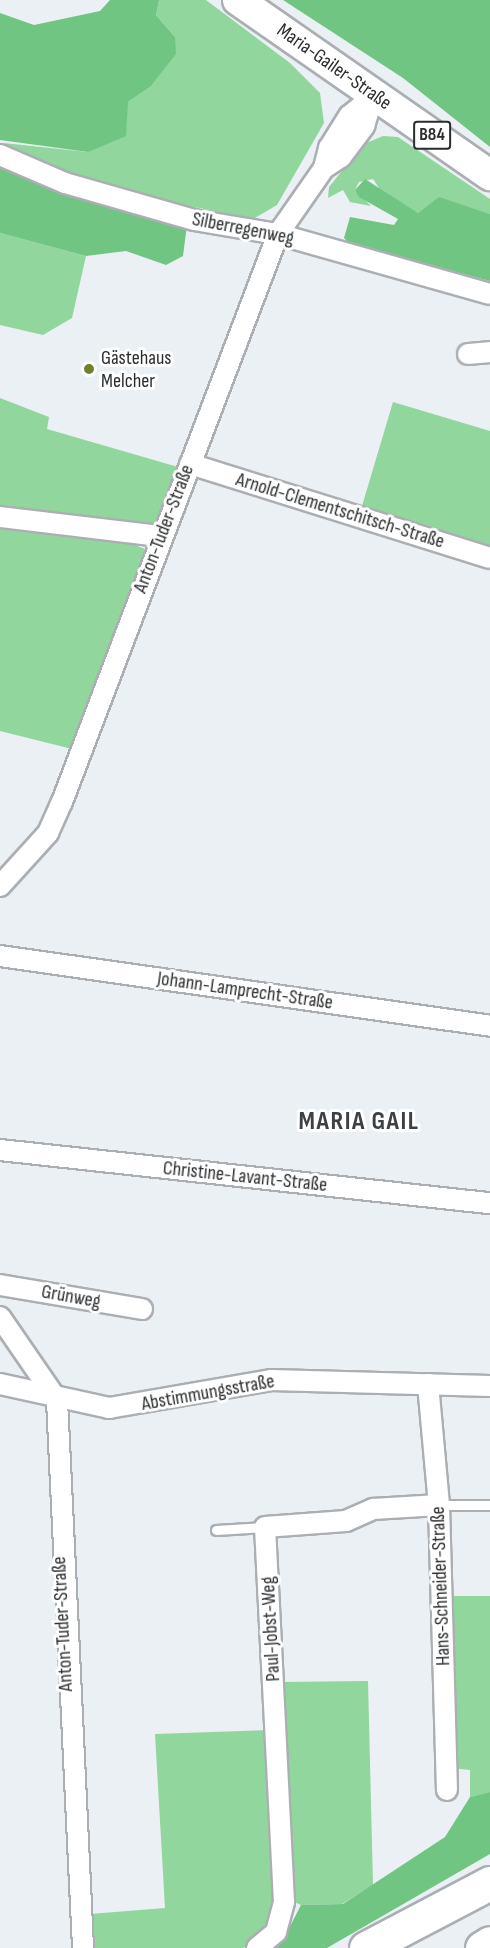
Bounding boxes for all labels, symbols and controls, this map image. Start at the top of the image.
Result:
street label: Maria-Gailer-Straße [272,19,396,115]
road number: B84 [412,120,452,150]
street label: Silberregenweg [190,207,296,251]
place label: Gästehaus Melcher [101,346,172,393]
marker: Gästehaus Melcher [82,362,96,376]
street label: Anton-Tuder-Straße [129,462,199,596]
street label: Arnold-Clementschitsch-Straße [233,468,447,554]
street label: Johann-Lamprecht-Straße [156,967,334,1015]
district label: MARIA GAIL [299,1106,419,1138]
street label: Christine-Lavant-Straße [162,1156,328,1198]
street label: Grünweg [39,1280,103,1314]
street label: Abstimmungsstraße [140,1370,276,1416]
street label: Hans-Schneider-Straße [426,1506,456,1666]
street label: Anton-Tuder-Straße [47,1556,79,1692]
street label: Paul-Jobst-Weg [256,1576,286,1682]

